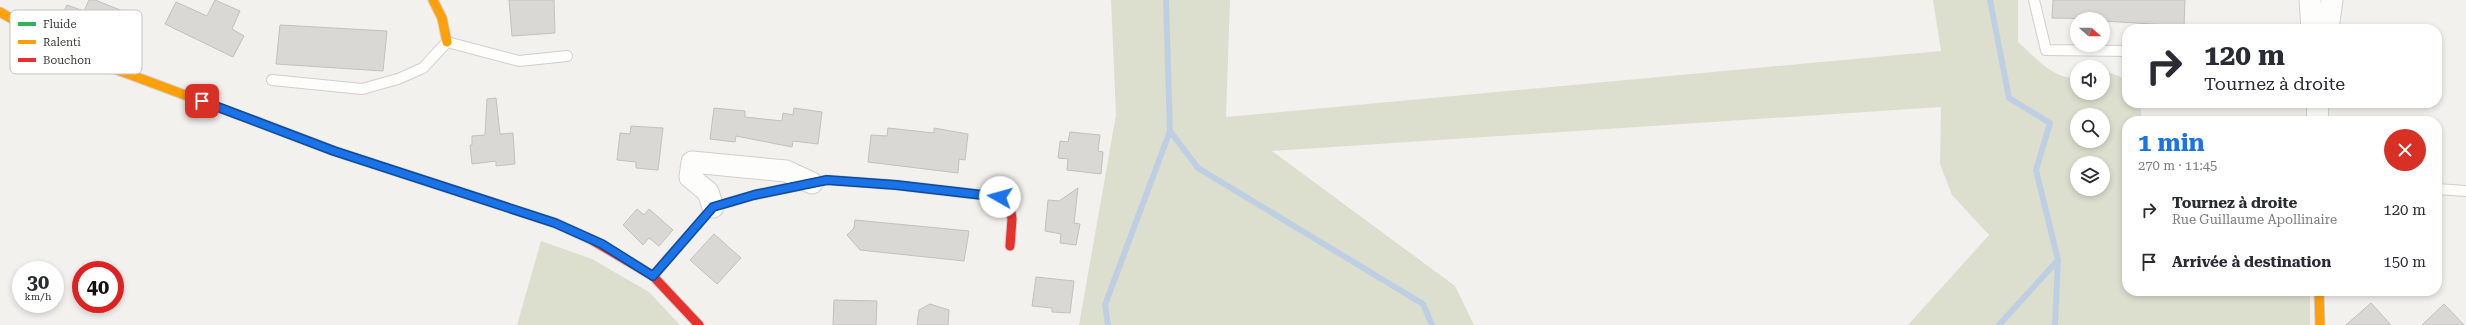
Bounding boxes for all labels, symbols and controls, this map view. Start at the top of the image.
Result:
legend [10,10,142,74]
north arrow [2070,12,2110,52]
map controls [2070,12,2110,196]
text: Fluide [43,18,76,31]
text: Ralenti [43,36,81,49]
text: 120 m [2204,39,2285,72]
icon: right [2138,40,2190,92]
text: Bouchon [43,54,91,67]
button: sound [2070,60,2110,100]
text: Tournez à droite [2204,73,2345,94]
pin [185,84,219,118]
icon: arrive [191,90,213,112]
button: search [2070,108,2110,148]
text: 1 min [2138,129,2205,157]
button: close [2384,129,2426,171]
button: layers [2070,156,2110,196]
text: 270 m · 11:45 [2138,158,2217,173]
position arrow [979,176,1021,218]
text: Tournez à droite [2172,194,2297,212]
icon: right [2138,199,2160,221]
text: 120 m [2383,201,2426,219]
text: Rue Guillaume Apollinaire [2172,212,2337,227]
icon: arrive [2138,251,2160,273]
text: Arrivée à destination [2172,253,2331,271]
text: 150 m [2383,253,2426,271]
speed limit sign: 40 [72,261,124,313]
text: 30 [27,270,49,294]
text: km/h [25,291,51,302]

